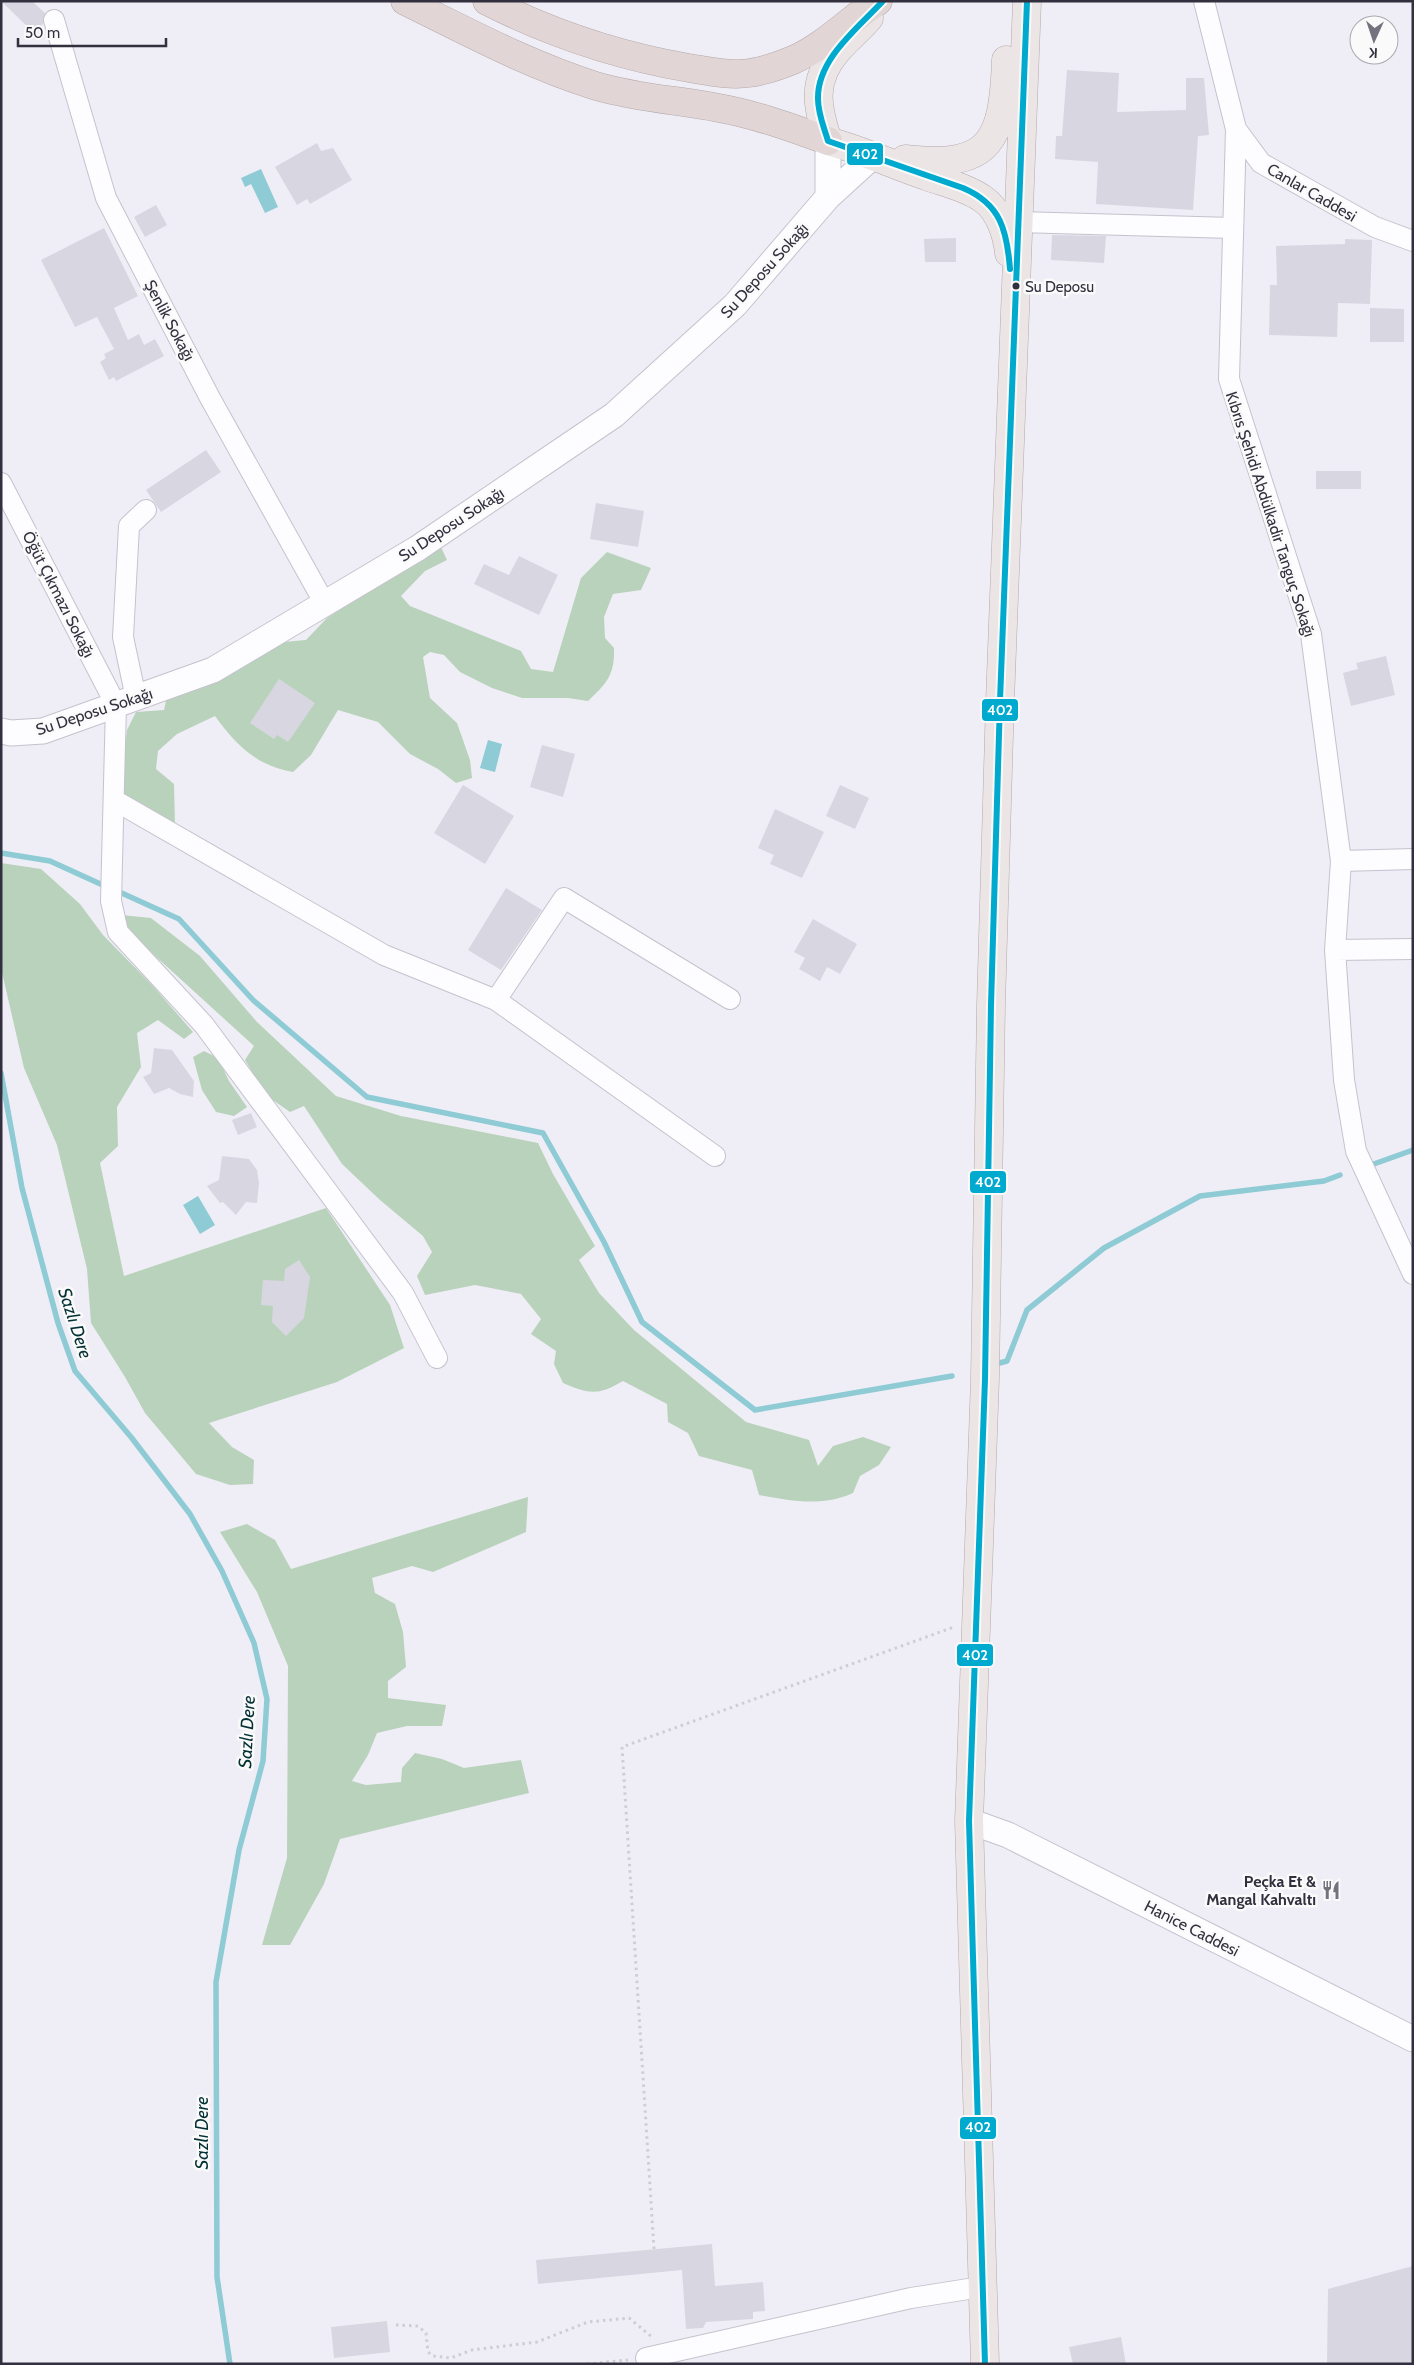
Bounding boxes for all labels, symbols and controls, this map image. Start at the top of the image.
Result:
scale bar [18,15,165,47]
north arrow [1349,15,1399,65]
text: 50 m [25,24,60,42]
text: K [1368,44,1378,62]
line badge: 402 [846,142,884,166]
text: 402 [852,145,878,163]
street label: Canlar Caddesi [1264,159,1360,226]
street label: Su Deposu Sokağı [717,219,812,322]
street label: Şenlik Sokağı [140,277,199,364]
place label: Su Deposu [1025,278,1094,296]
marker: Su Deposu [1011,281,1021,291]
street label: Kıbrıs Şehidi Abdülkadir Tanguç Sokağı [1222,389,1319,639]
street label: Su Deposu Sokağı [395,483,507,565]
street label: Öğüt Çıkmazı Sokağı [19,528,99,661]
street label: Su Deposu Sokağı [33,684,155,739]
line badge: 402 [981,698,1019,722]
text: 402 [987,701,1013,719]
line badge: 402 [969,1170,1007,1194]
text: 402 [975,1173,1001,1191]
water label: Sazlı Dere [53,1285,97,1361]
line badge: 402 [956,1643,994,1667]
text: 402 [962,1646,988,1664]
water label: Sazlı Dere [234,1695,260,1769]
place label: Peçka Et & Mangal Kahvaltı [1206,1872,1316,1909]
restaurant icon: Peçka Et & Mangal Kahvaltı [1320,1879,1342,1901]
street label: Hanice Caddesi [1141,1896,1242,1960]
water label: Sazlı Dere [191,2097,213,2169]
line badge: 402 [959,2116,997,2140]
text: 402 [965,2118,991,2136]

